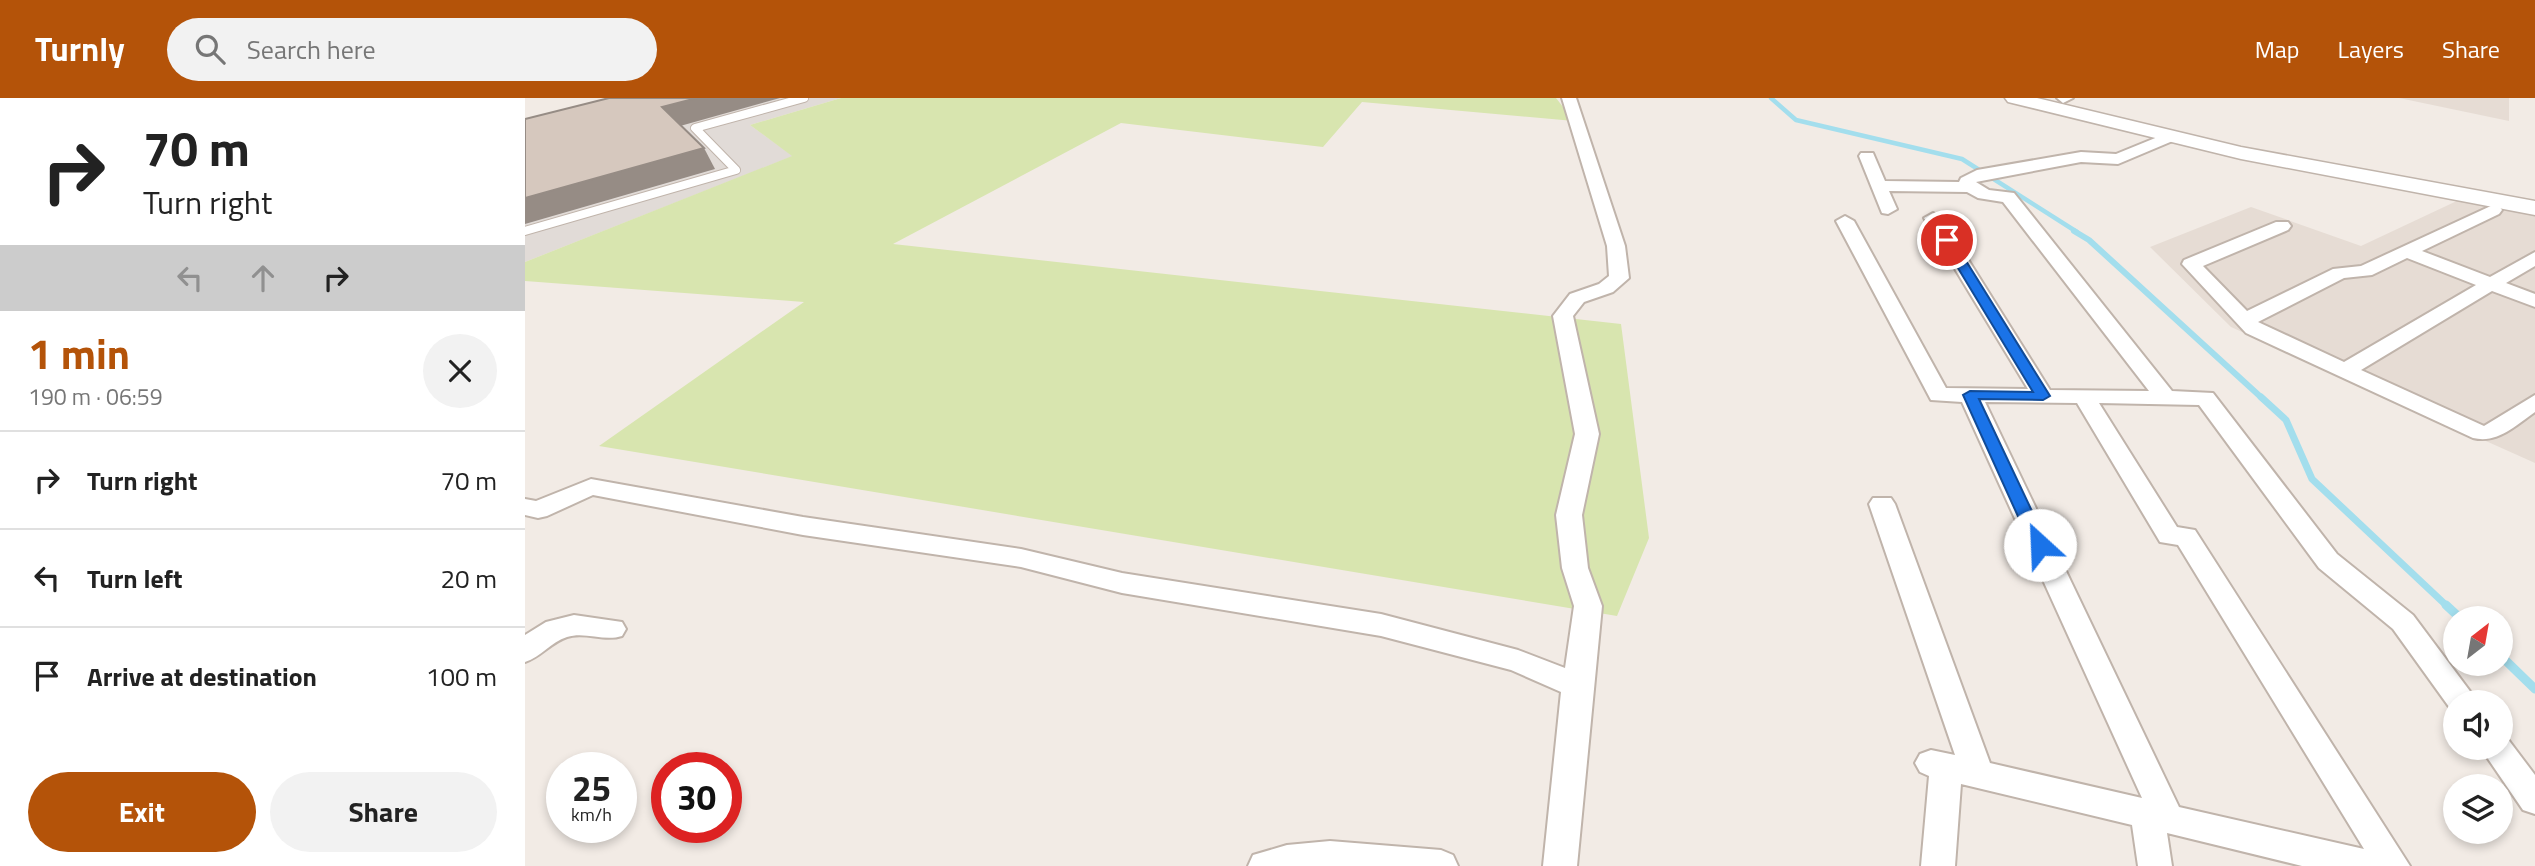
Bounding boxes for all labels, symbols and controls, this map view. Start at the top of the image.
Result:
search box [167,18,657,81]
text: Turnly [35,24,125,74]
icon: search [191,30,229,68]
text: Search here [247,30,376,69]
text: Map [2255,31,2300,67]
text: Layers [2338,31,2404,67]
text: Share [2442,31,2500,67]
text: 70 m [143,110,250,185]
icon: right [28,126,119,217]
text: Turn right [143,178,272,226]
pin [1917,210,1977,270]
icon: arrive [1928,221,1966,259]
icon: left [171,259,209,297]
icon: ahead [244,259,282,297]
icon: right [317,259,355,297]
text: 1 min [28,321,130,385]
button: close [423,334,497,408]
text: 190 m · 06:59 [28,379,163,414]
icon: right [28,461,66,499]
text: Turn right [87,461,198,500]
text: 70 m [440,461,497,500]
position arrow [2003,508,2077,582]
icon: left [28,559,66,597]
text: Turn left [87,559,182,598]
text: 20 m [440,559,497,598]
north arrow [2443,606,2513,676]
map controls [2443,606,2513,844]
icon: arrive [28,657,66,695]
text: Arrive at destination [87,657,317,696]
text: 100 m [426,657,497,696]
button: sound [2443,690,2513,760]
speed limit sign: 30 [651,752,742,843]
text: 25 [572,761,611,815]
button: Exit [28,772,256,852]
button: Share [270,772,497,852]
button: layers [2443,774,2513,844]
text: km/h [571,801,612,828]

